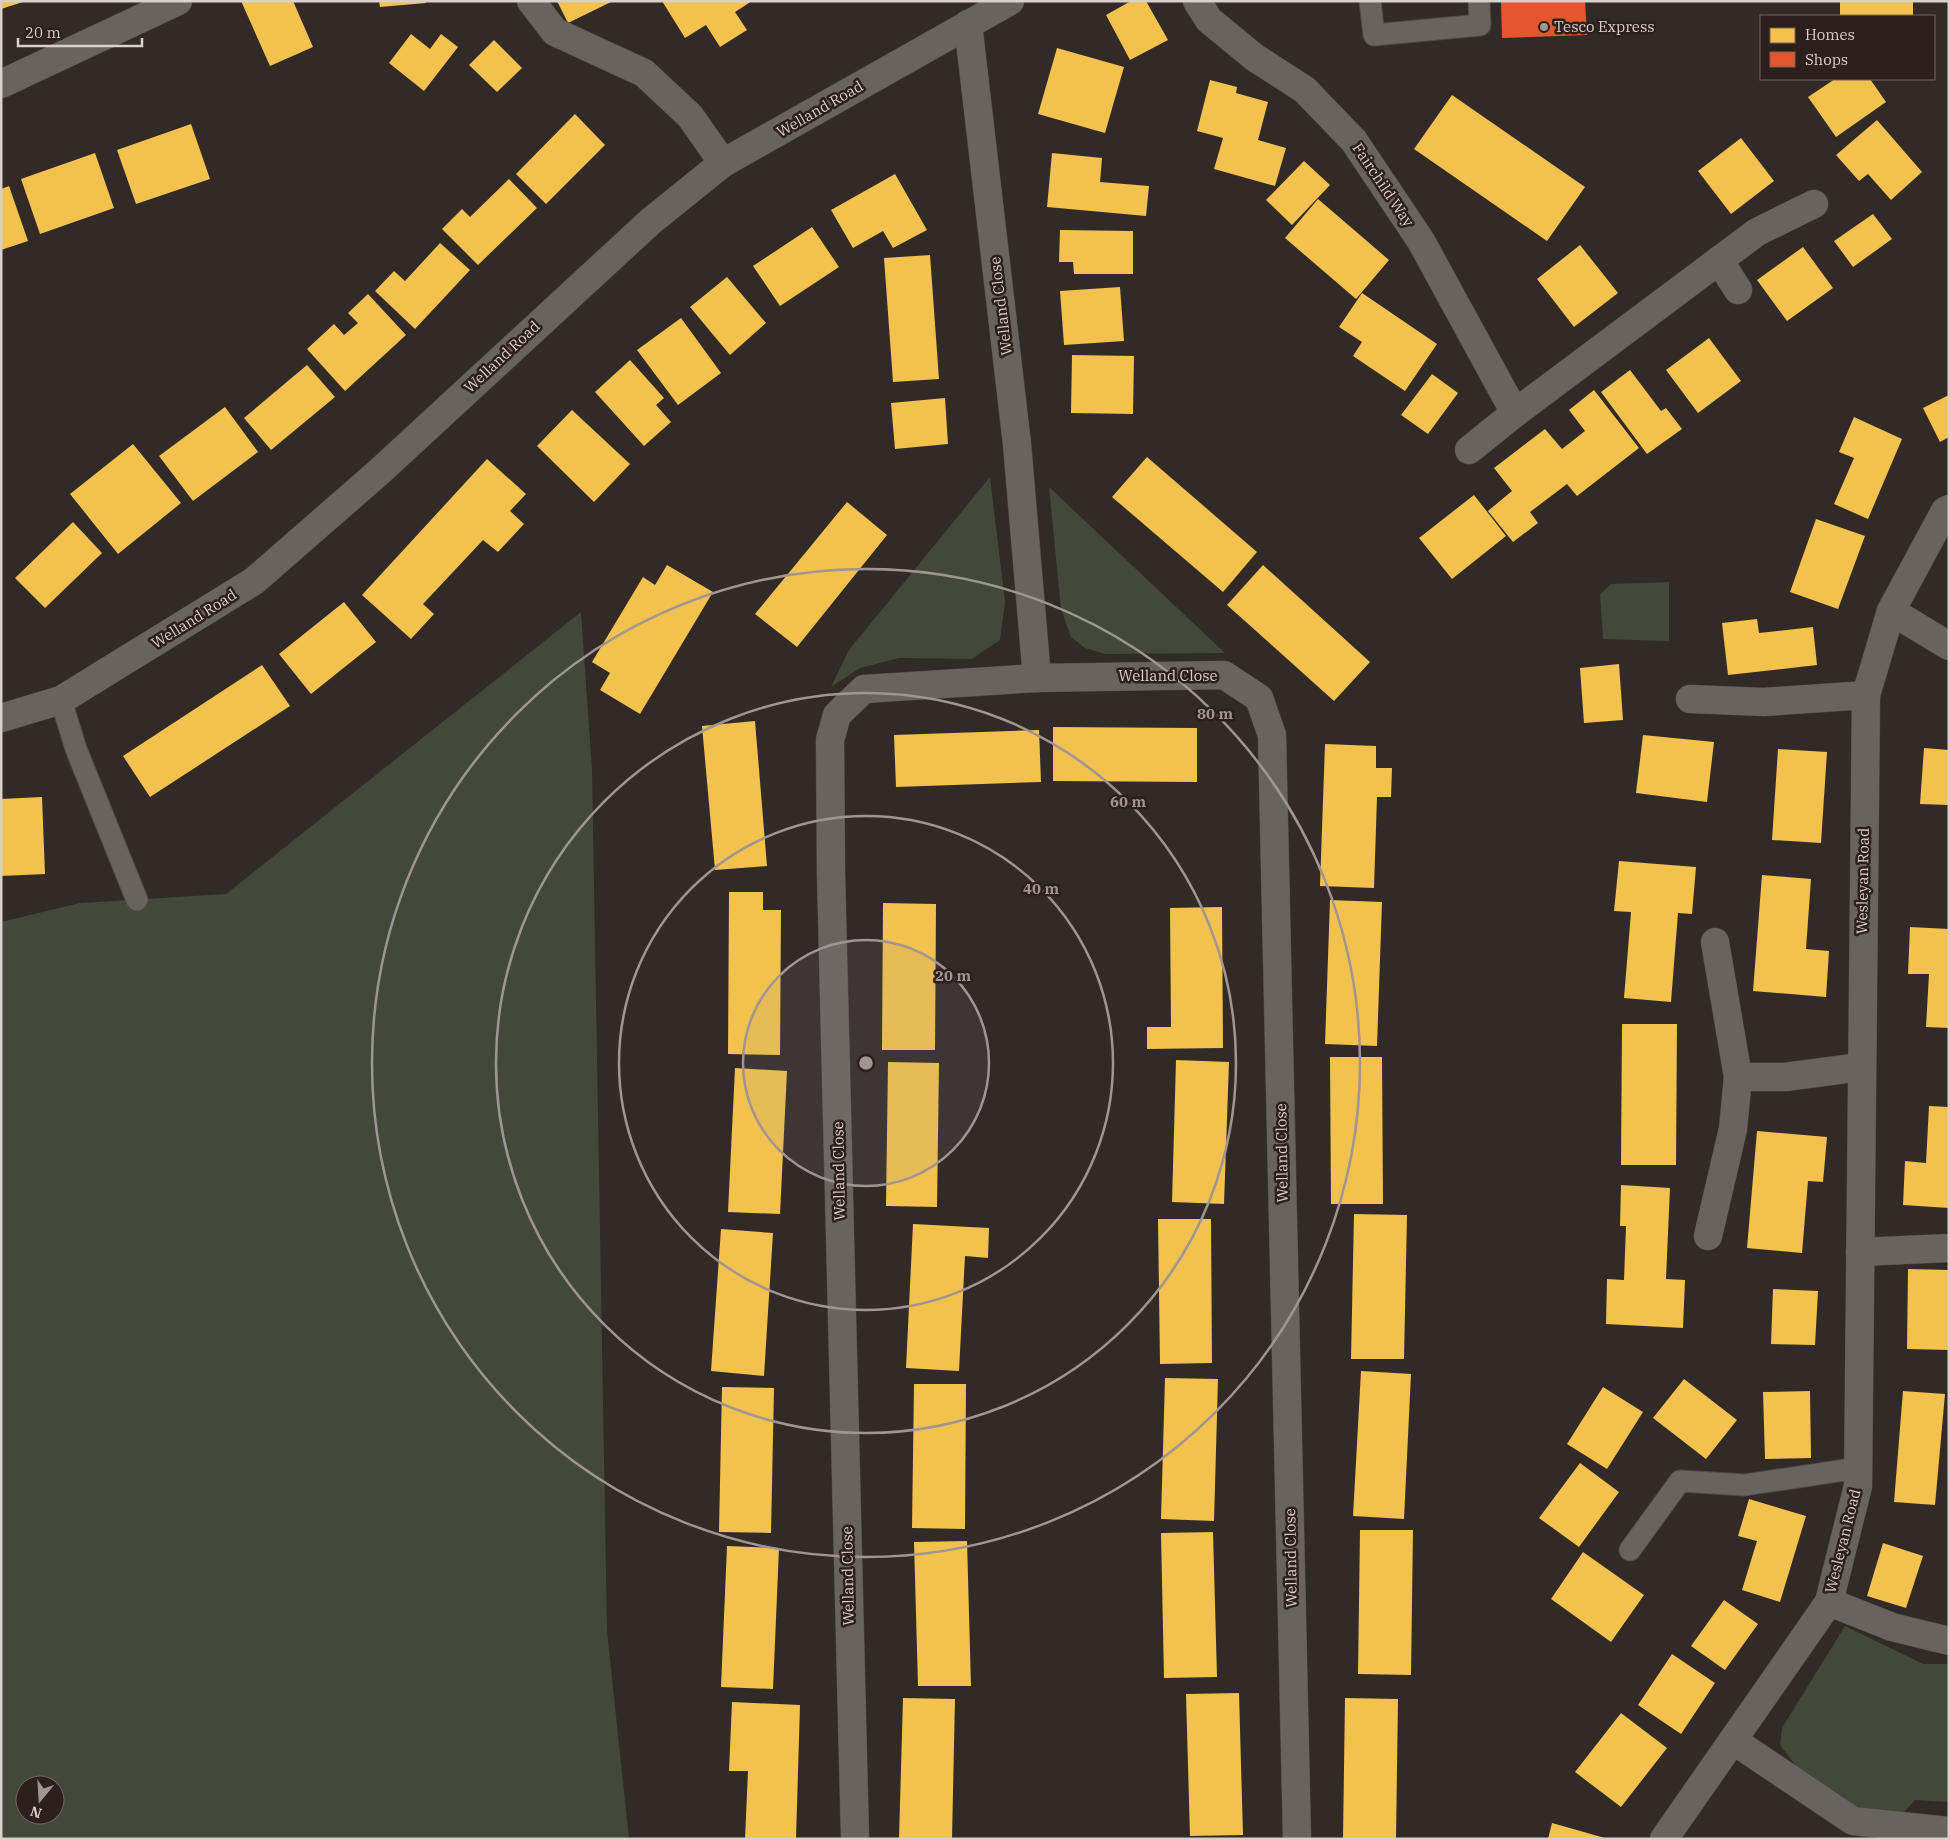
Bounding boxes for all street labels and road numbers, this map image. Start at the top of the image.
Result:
street label: Welland Road [773,76,867,141]
street label: Fairchild Way [1348,139,1418,230]
street label: Welland Close [985,256,1016,357]
street label: Welland Road [460,317,544,397]
street label: Welland Road [148,585,240,652]
street label: Welland Close [1118,666,1218,685]
street label: Wesleyan Road [1852,828,1873,934]
street label: Welland Close [1271,1103,1292,1203]
street label: Welland Close [828,1121,849,1221]
street label: Wesleyan Road [1820,1487,1865,1595]
street label: Welland Close [1280,1508,1301,1608]
street label: Welland Close [837,1526,858,1626]

